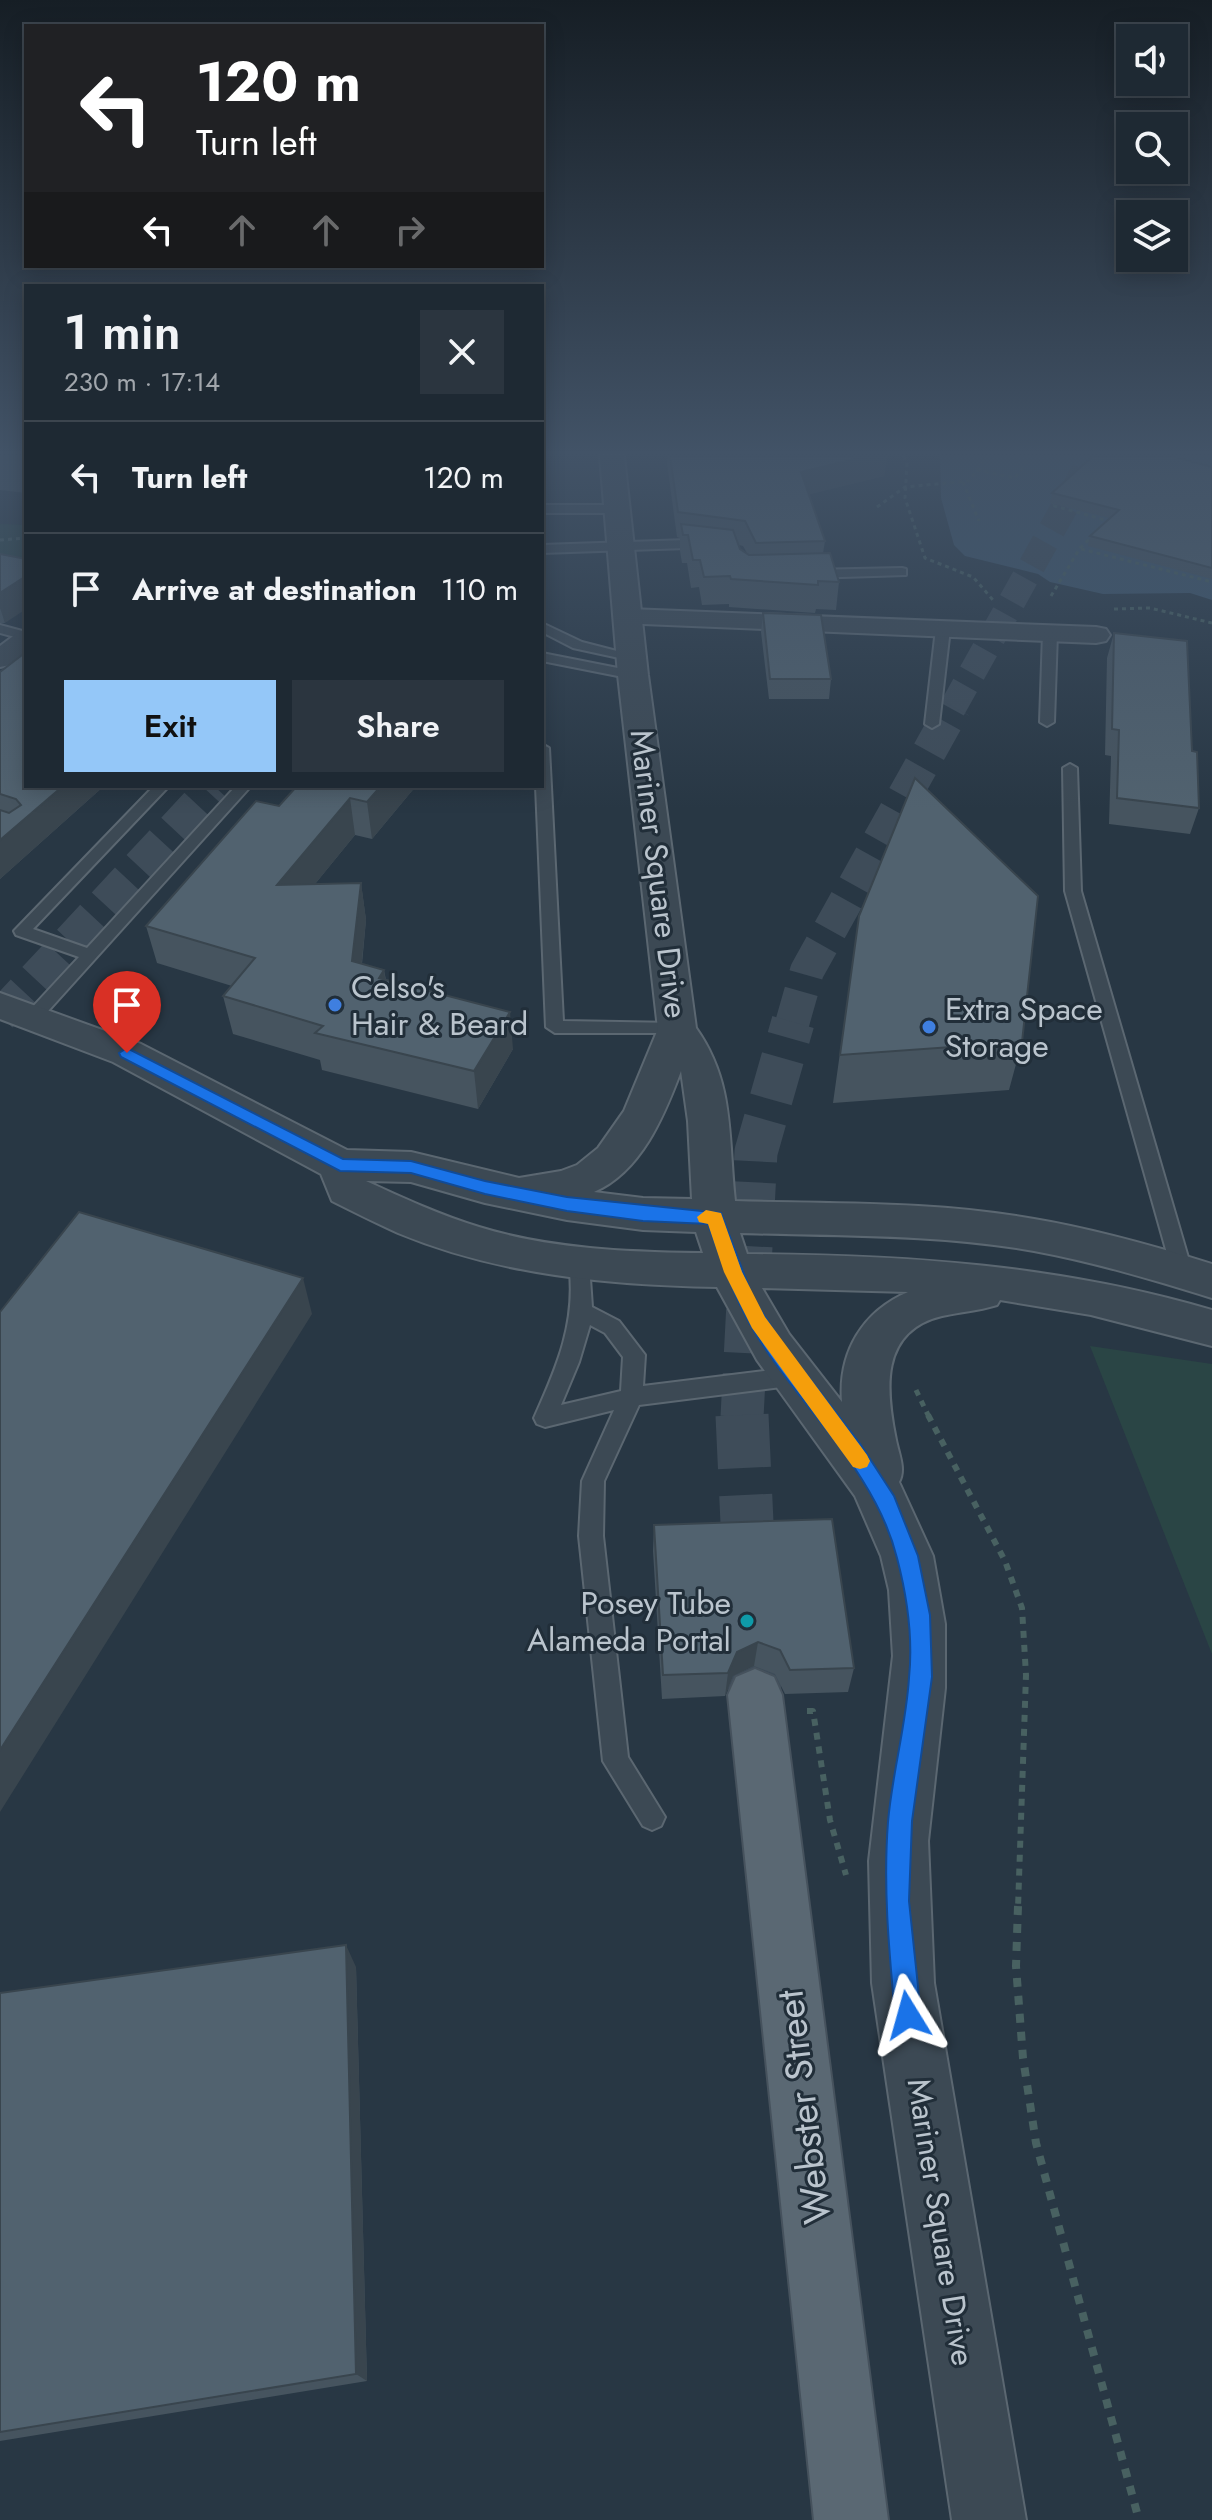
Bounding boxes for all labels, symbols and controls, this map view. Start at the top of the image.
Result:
map controls [1116,24,1188,272]
button: sound [1116,24,1188,96]
text: 120 m [196,41,361,122]
icon: left [64,56,168,160]
button: search [1116,112,1188,184]
text: Turn left [196,116,317,168]
button: layers [1116,200,1188,272]
icon: left [136,208,180,252]
icon: ahead [220,208,264,252]
icon: ahead [304,208,348,252]
icon: right [388,208,432,252]
text: 1 min [64,298,181,367]
button: close [420,310,504,394]
text: 230 m · 17:14 [64,363,220,401]
icon: left [64,455,108,499]
text: Turn left [132,456,247,499]
text: 120 m [423,456,504,499]
icon: arrive [64,567,108,611]
text: Arrive at destination [132,568,417,611]
text: 110 m [441,568,518,611]
button: Exit [64,680,276,772]
button: Share [292,680,504,772]
street label: Mariner Square Drive [618,727,700,1021]
place label: Celso's Hair & Beard [351,964,528,1047]
pin [93,971,161,1053]
icon: arrive [105,983,149,1027]
place label: Extra Space Storage [945,986,1103,1069]
marker: Celso's Hair & Beard [326,996,344,1014]
marker: Extra Space Storage [920,1018,938,1036]
place label: Posey Tube Alameda Portal [527,1580,731,1663]
marker: Posey Tube Alameda Portal [738,1612,756,1630]
position arrow [866,1973,950,2057]
street label: Webster Street [761,1987,845,2227]
street label: Mariner Square Drive [896,2075,986,2369]

